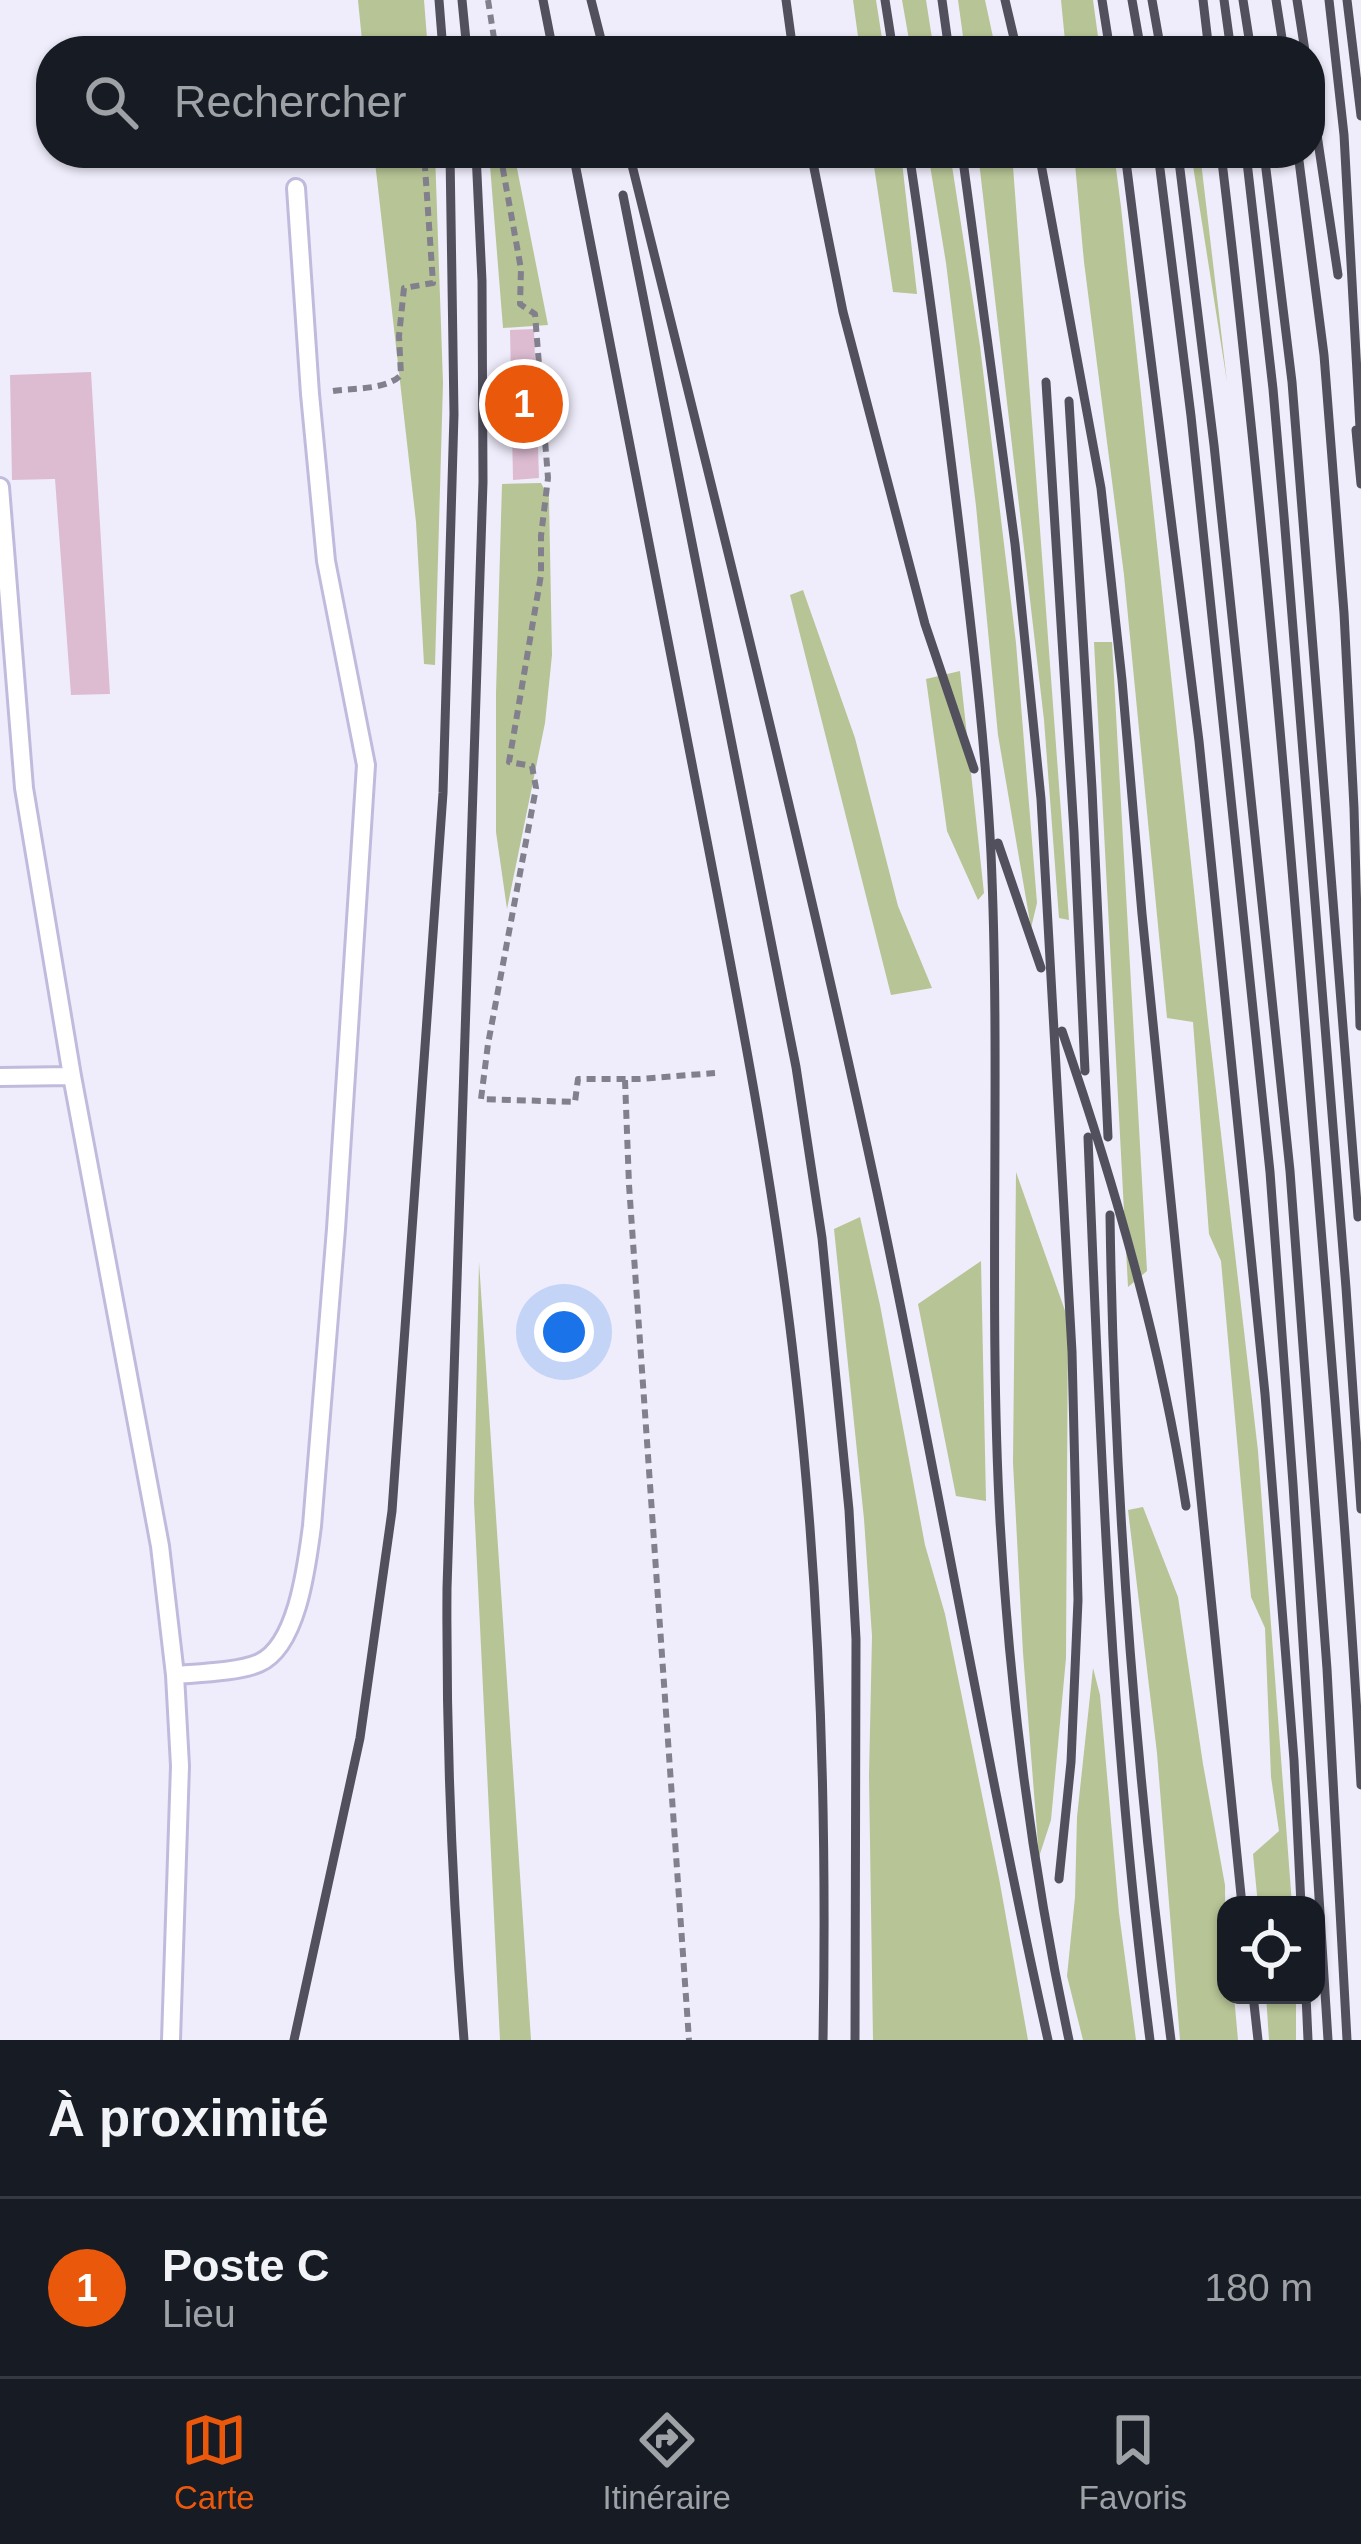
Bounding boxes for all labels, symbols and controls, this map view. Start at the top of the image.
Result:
search box [36,36,1325,168]
icon: search [78,69,144,135]
text: Rechercher [174,76,407,127]
pin: 1 [485,359,563,449]
your location [534,1302,594,1362]
map controls [1217,1896,1325,2004]
button: locate [1217,1896,1325,2004]
text: À proximité [48,2090,329,2147]
text: Poste C [162,2240,330,2291]
text: 1 [76,2266,98,2309]
text: 180 m [1205,2266,1313,2309]
text: Lieu [162,2292,236,2335]
tab: Carte [174,2407,255,2517]
tab: Itinéraire [603,2407,731,2517]
tab: Favoris [1079,2407,1187,2517]

